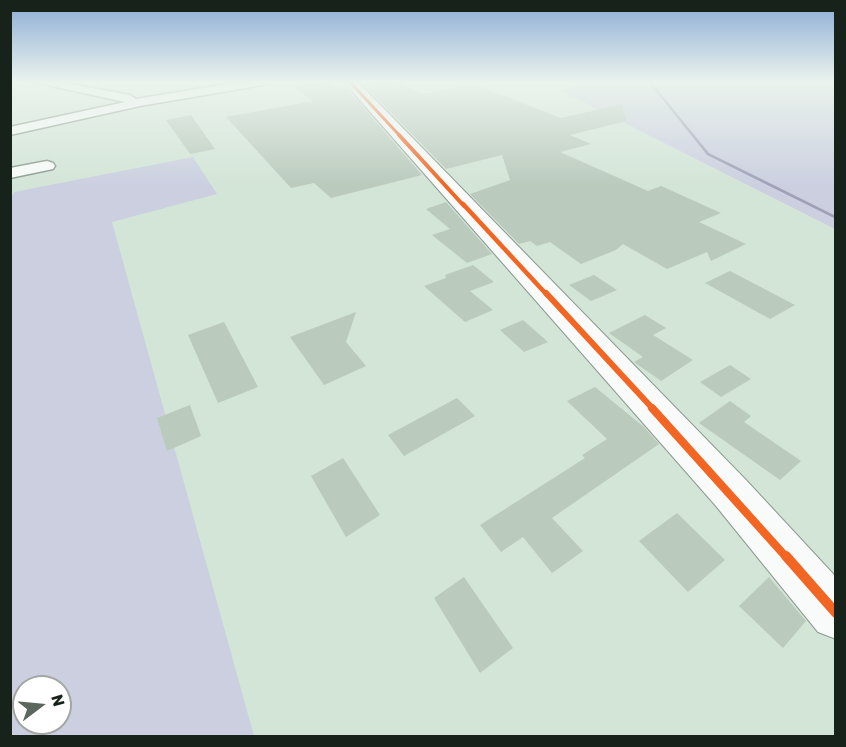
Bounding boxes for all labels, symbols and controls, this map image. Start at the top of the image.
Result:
north arrow [12,675,72,735]
text: N [47,692,69,709]

